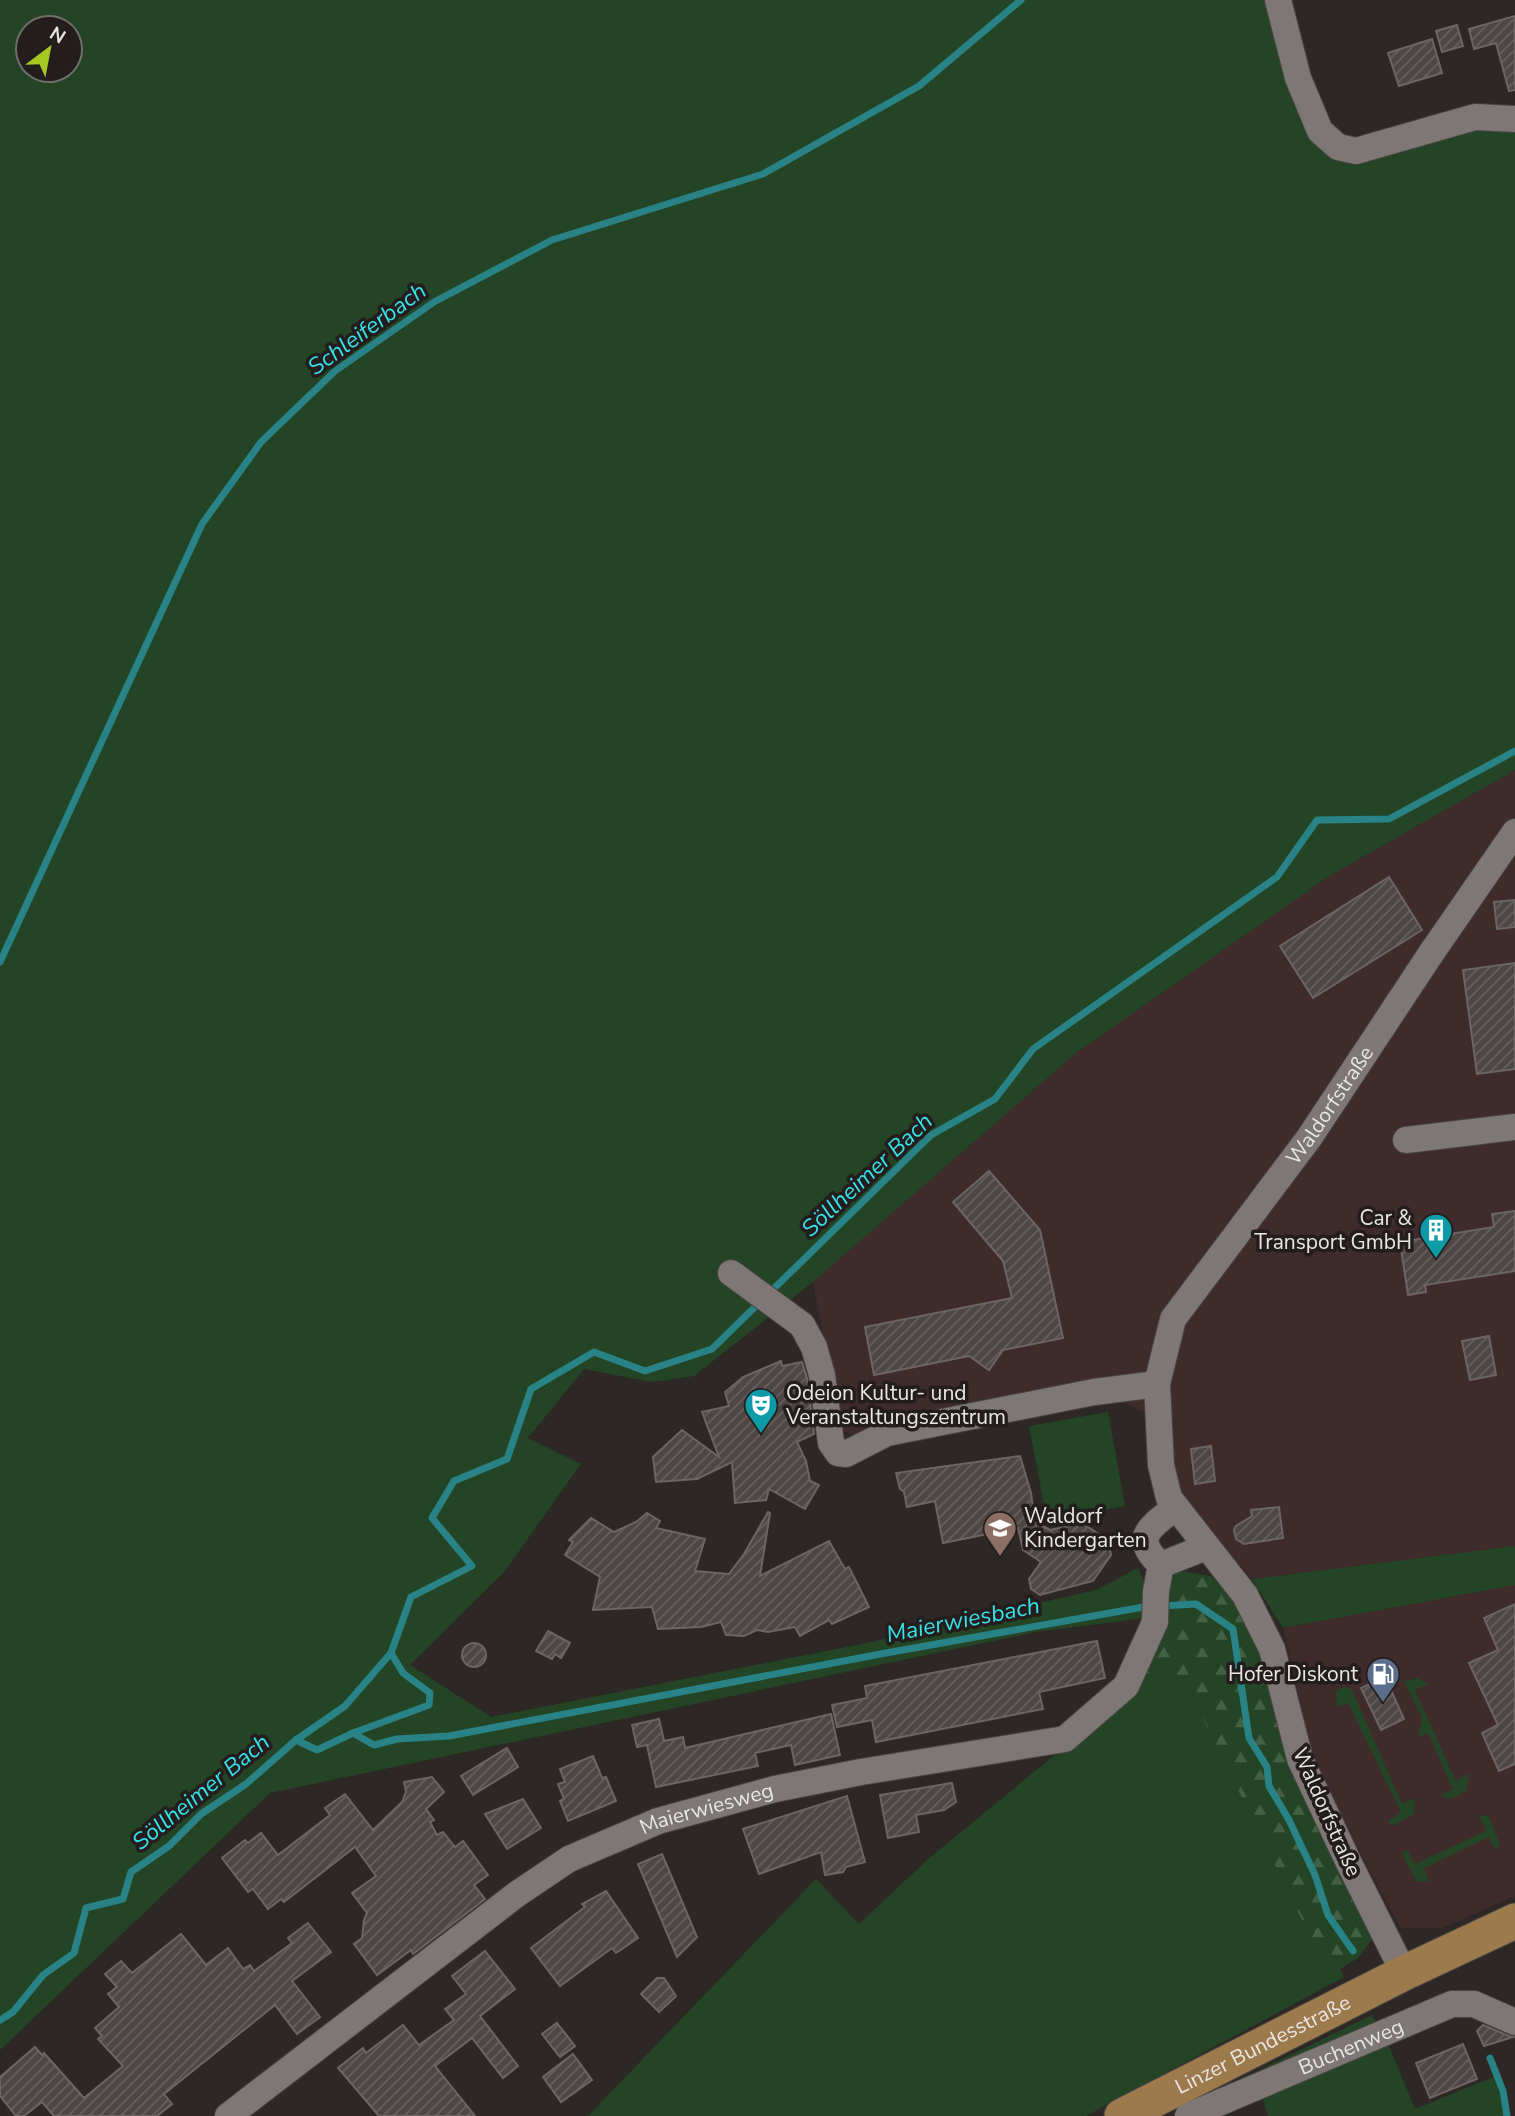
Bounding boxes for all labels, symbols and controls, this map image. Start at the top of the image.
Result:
north arrow [14,14,84,84]
text: N [45,21,70,50]
water label: Schleiferbach [302,276,432,382]
street label: Waldorfstraße [1279,1041,1380,1171]
water label: Söllheimer Bach [795,1106,939,1244]
place label: Car & Transport GmbH [1254,1204,1412,1256]
building icon: Car & Transport GmbH [1417,1211,1455,1260]
place label: Odeion Kultur- und Veranstaltungszentrum [785,1379,1006,1431]
theatre icon: Odeion Kultur- und Veranstaltungszentrum [742,1386,780,1435]
place label: Waldorf Kindergarten [1024,1502,1147,1554]
school or university icon: Waldorf Kindergarten [981,1509,1019,1558]
water label: Maierwiesbach [884,1590,1042,1650]
fuel station icon: Hofer Diskont [1364,1655,1402,1704]
place label: Hofer Diskont [1228,1660,1359,1688]
water label: Söllheimer Bach [126,1727,276,1857]
street label: Waldorfstraße [1286,1743,1368,1881]
street label: Maierwiesweg [635,1776,777,1841]
street label: Linzer Bundesstraße [1170,1988,1355,2101]
street label: Buchenweg [1294,2012,1408,2082]

